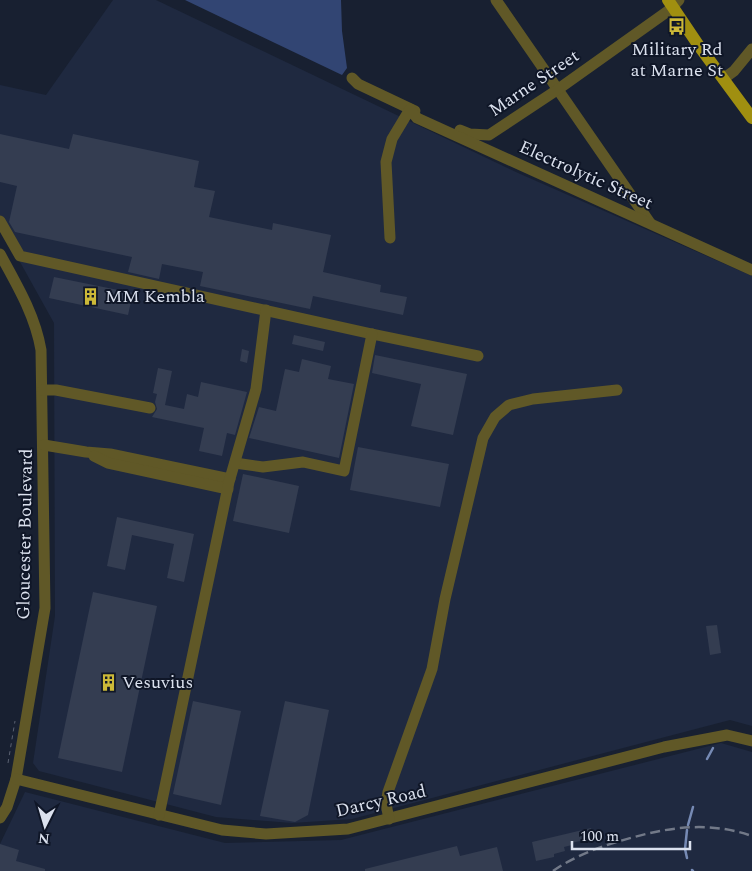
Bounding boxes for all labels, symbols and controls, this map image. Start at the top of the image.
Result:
bus stop icon: Military Rd at Marne St [667,16,687,36]
place label: Military Rd at Marne St [631,36,723,84]
street label: Marne Street [483,43,585,123]
street label: Electrolytic Street [515,133,657,217]
place label: MM Kembla [105,283,205,310]
building icon: MM Kembla [81,286,101,306]
street label: Gloucester Boulevard [10,448,40,620]
place label: Vesuvius [122,669,193,696]
building icon: Vesuvius [98,672,118,692]
street label: Darcy Road [333,777,429,825]
north arrow [20,801,70,851]
scale bar [572,818,690,850]
text: 100 m [580,825,619,848]
text: N [37,827,51,849]

